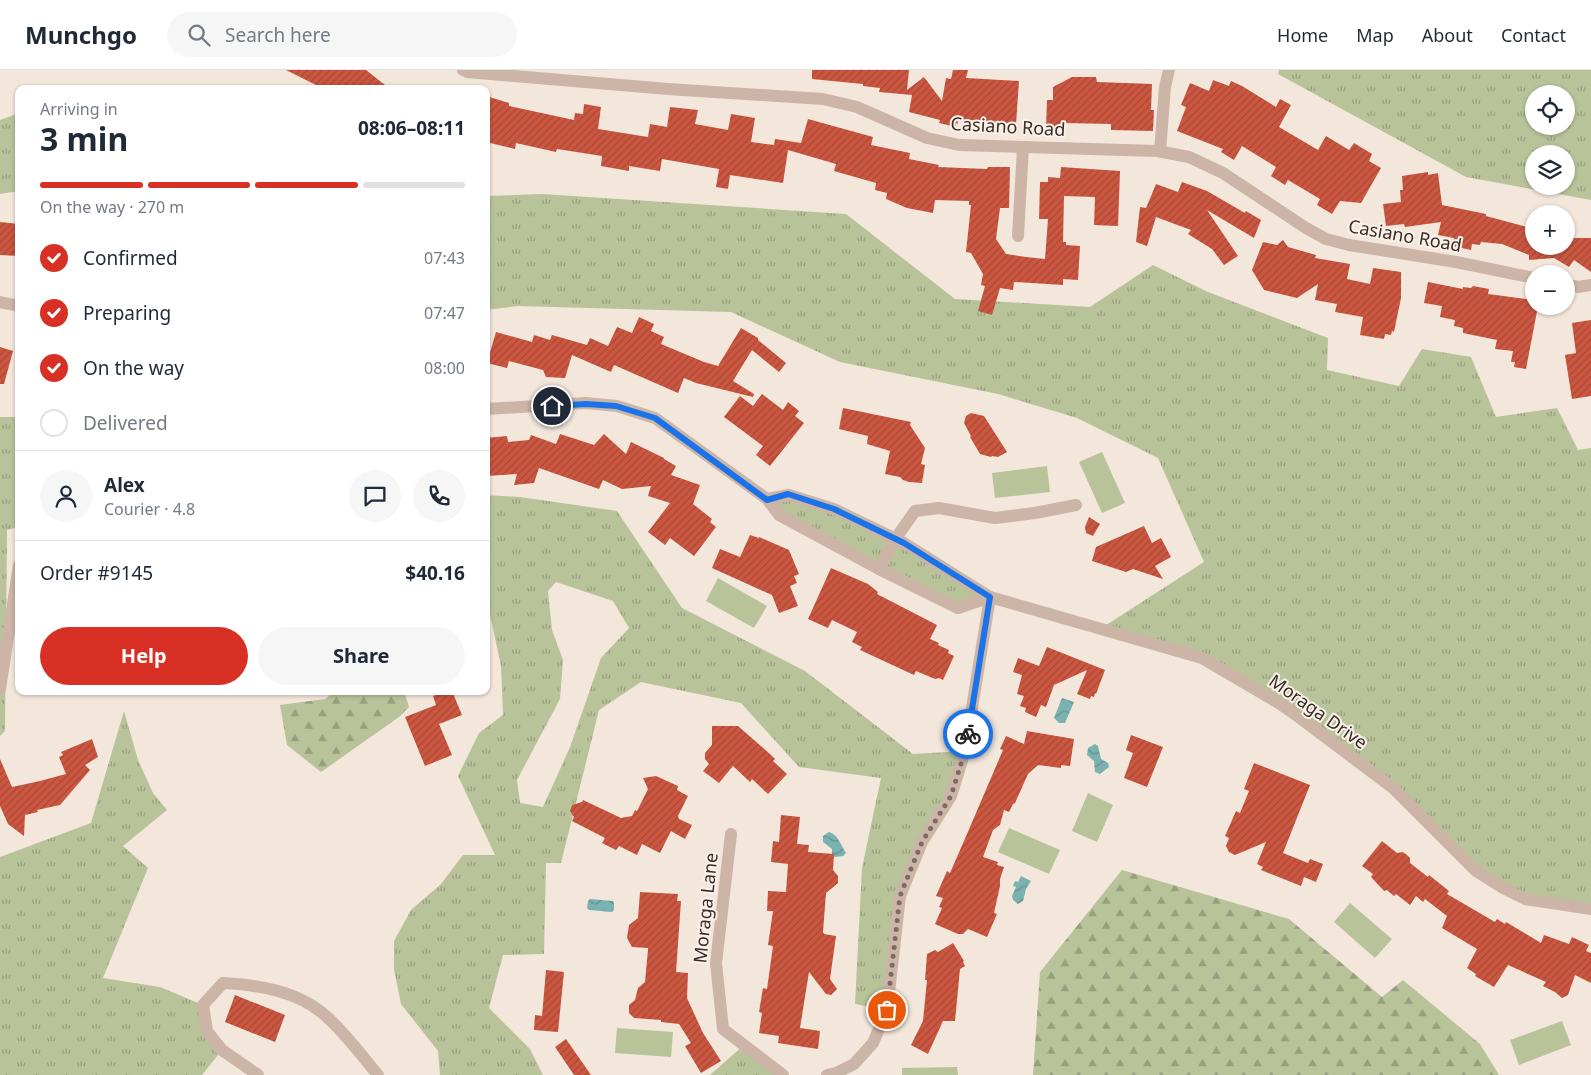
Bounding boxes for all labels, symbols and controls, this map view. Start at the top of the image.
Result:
search box [167,12,517,57]
text: Munchgo [25,18,137,51]
icon: search [185,21,213,49]
text: Search here [225,22,331,48]
text: Home [1277,23,1328,47]
text: Map [1356,23,1394,47]
text: About [1422,23,1473,47]
text: Contact [1501,23,1566,47]
map controls [1525,85,1575,315]
button: locate [1525,85,1575,135]
text: Arriving in [40,98,118,120]
street label: Casiano Road [950,111,1066,141]
text: 08:06–08:11 [358,115,465,141]
text: 3 min [40,117,128,160]
button: layers [1525,145,1575,195]
text: On the way · 270 m [40,196,184,218]
button: + [1525,205,1575,255]
street label: Casiano Road [1347,213,1464,257]
icon: check [40,244,68,272]
text: Confirmed [83,245,178,271]
text: 07:43 [424,247,465,269]
button: − [1525,265,1575,315]
icon: check [40,299,68,327]
text: Preparing [83,300,171,326]
text: 07:47 [424,302,465,324]
icon: check [40,354,68,382]
text: On the way [83,355,184,381]
text: 08:00 [424,357,465,379]
pin [531,385,573,427]
icon: home [538,392,566,420]
text: Delivered [83,410,168,436]
button: person [40,470,92,522]
button: chat [349,470,401,522]
button: phone [413,470,465,522]
text: Alex [104,472,145,498]
text: Courier · 4.8 [104,498,195,520]
text: Order #9145 [40,560,153,586]
text: $40.16 [405,560,465,586]
button: Help [40,627,248,685]
button: Share [258,627,465,685]
street label: Moraga Drive [1265,668,1372,754]
courier [943,709,993,759]
icon: bike [954,720,982,748]
street label: Moraga Lane [687,851,723,964]
pin [866,989,908,1031]
icon: bag [873,996,901,1024]

